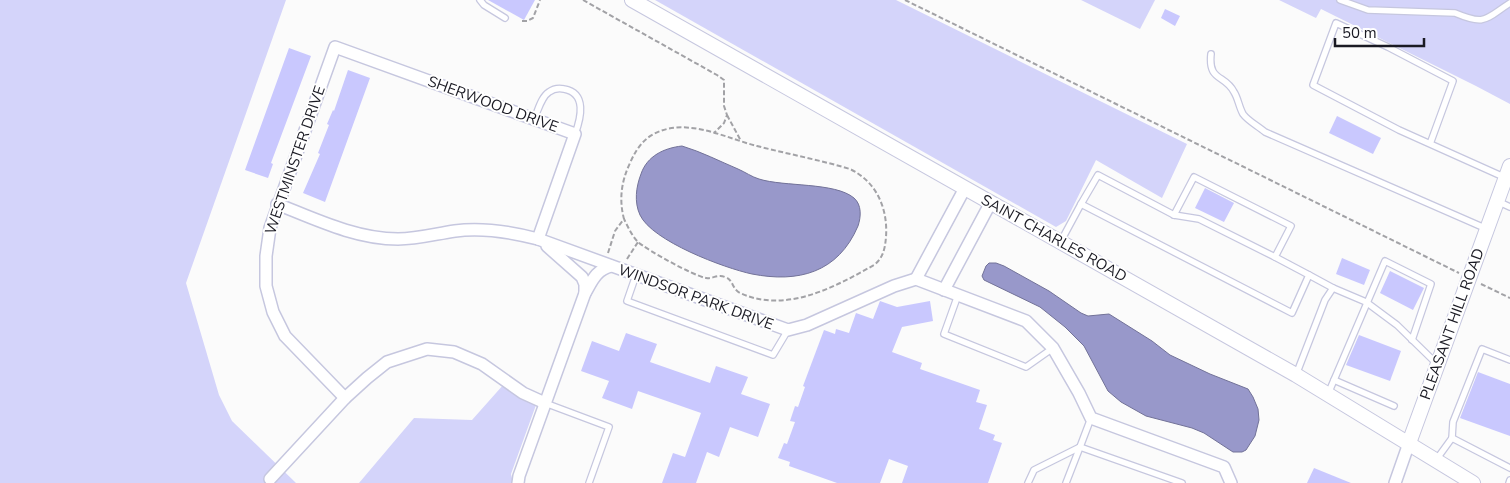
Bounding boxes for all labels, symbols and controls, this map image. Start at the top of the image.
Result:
scale bar [1335,15,1424,47]
text: 50 m [1342,23,1377,43]
street label: SHERWOOD DRIVE [425,71,561,137]
street label: WESTMINSTER DRIVE [260,83,330,237]
street label: SAINT CHARLES ROAD [978,190,1130,286]
street label: PLEASANT HILL ROAD [1415,245,1489,403]
street label: WINDSOR PARK DRIVE [616,260,776,334]

